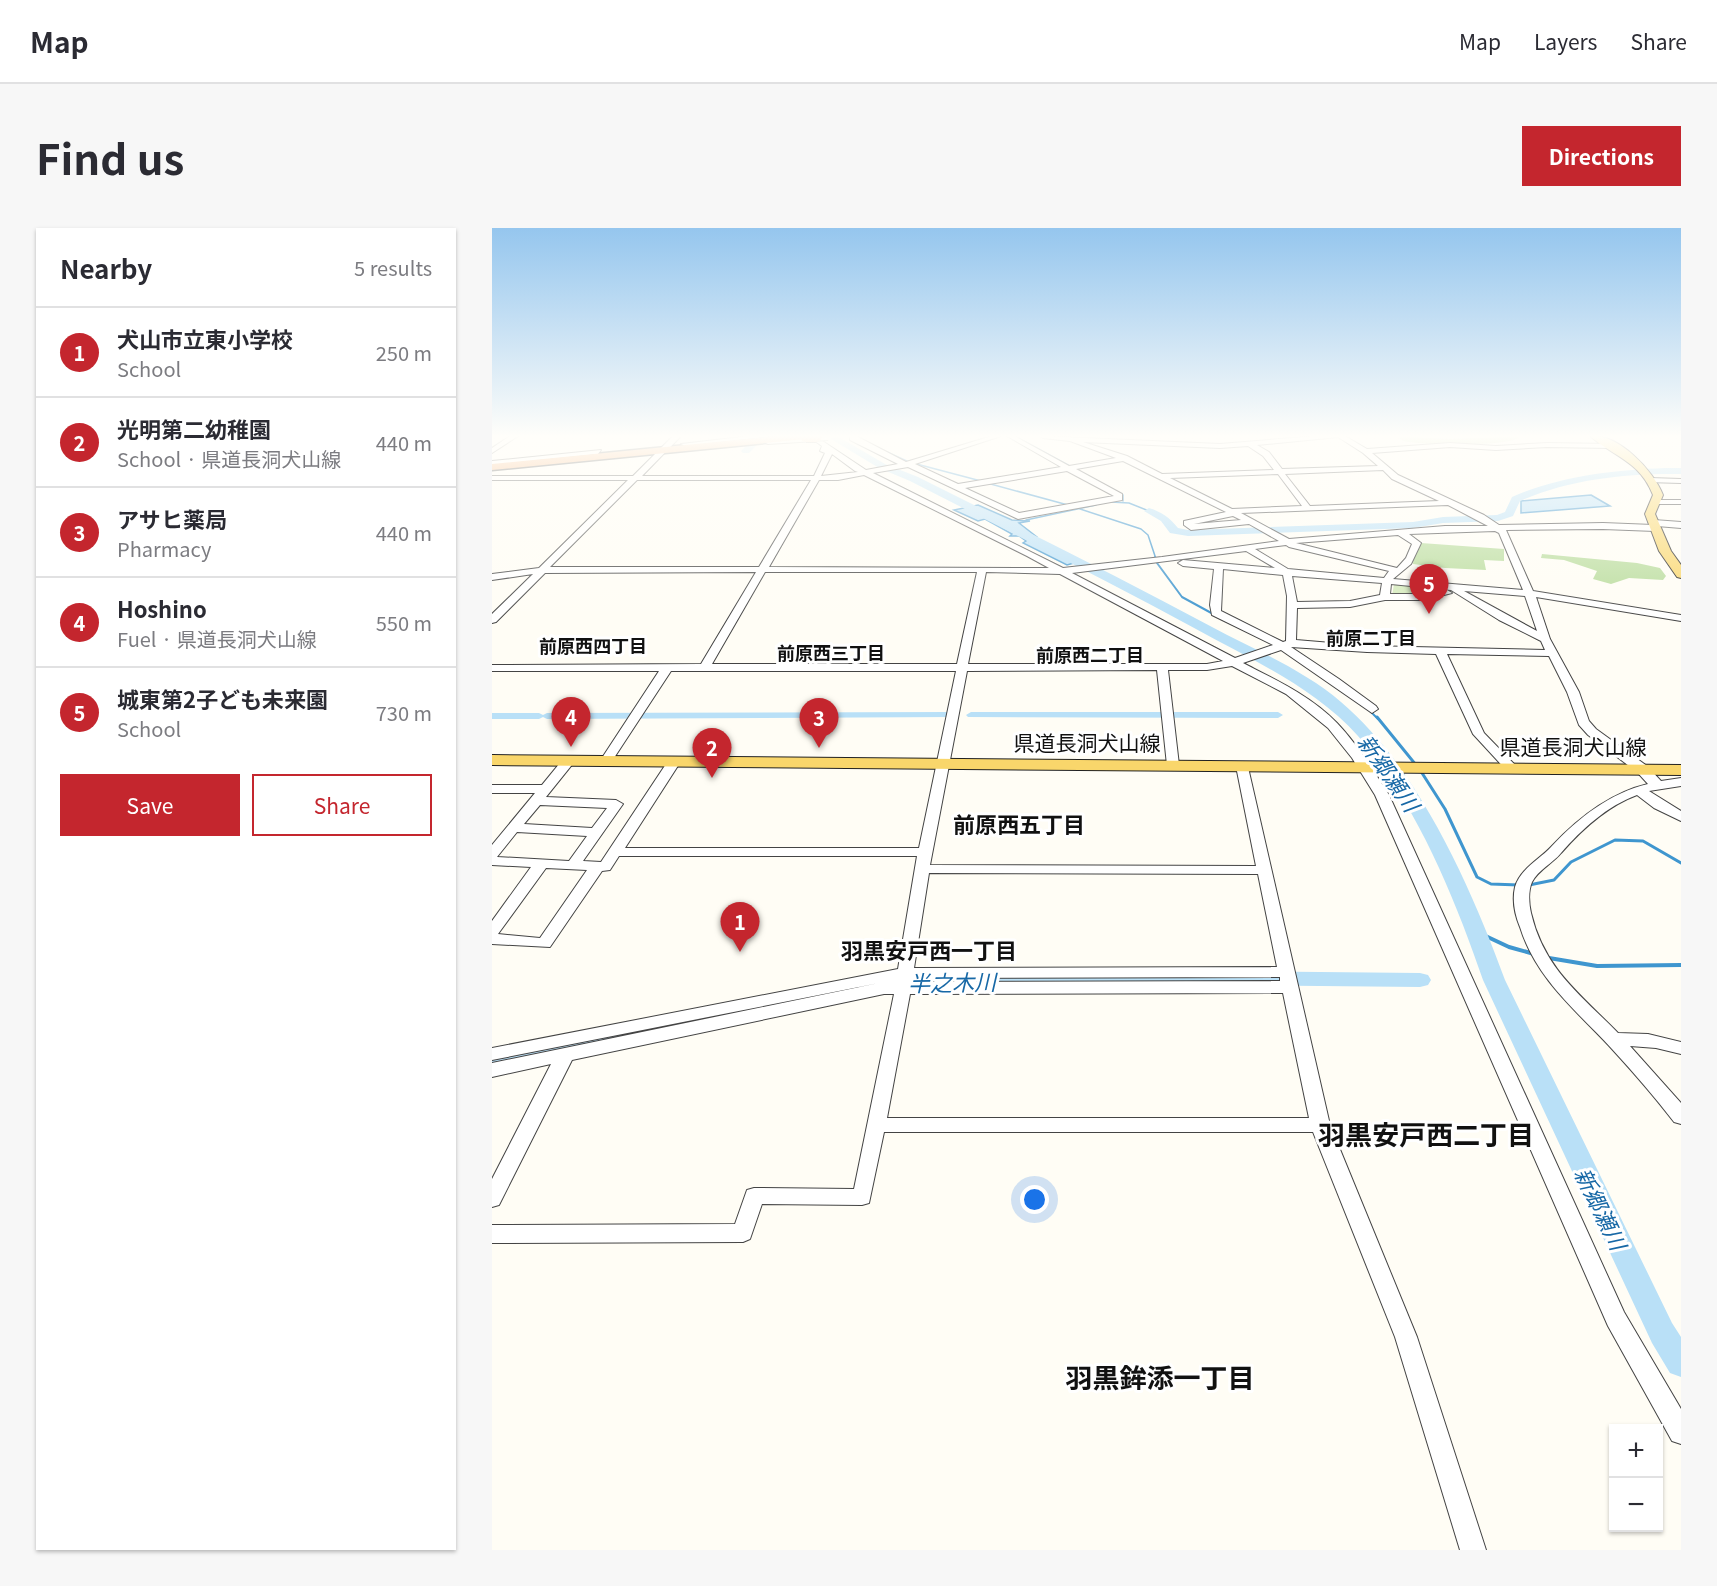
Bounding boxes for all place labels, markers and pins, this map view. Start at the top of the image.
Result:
pin: 5 [1410,564,1448,614]
pin: 4 [552,698,590,747]
pin: 3 [800,698,838,748]
pin: 2 [692,728,732,778]
pin: 1 [720,902,760,952]

